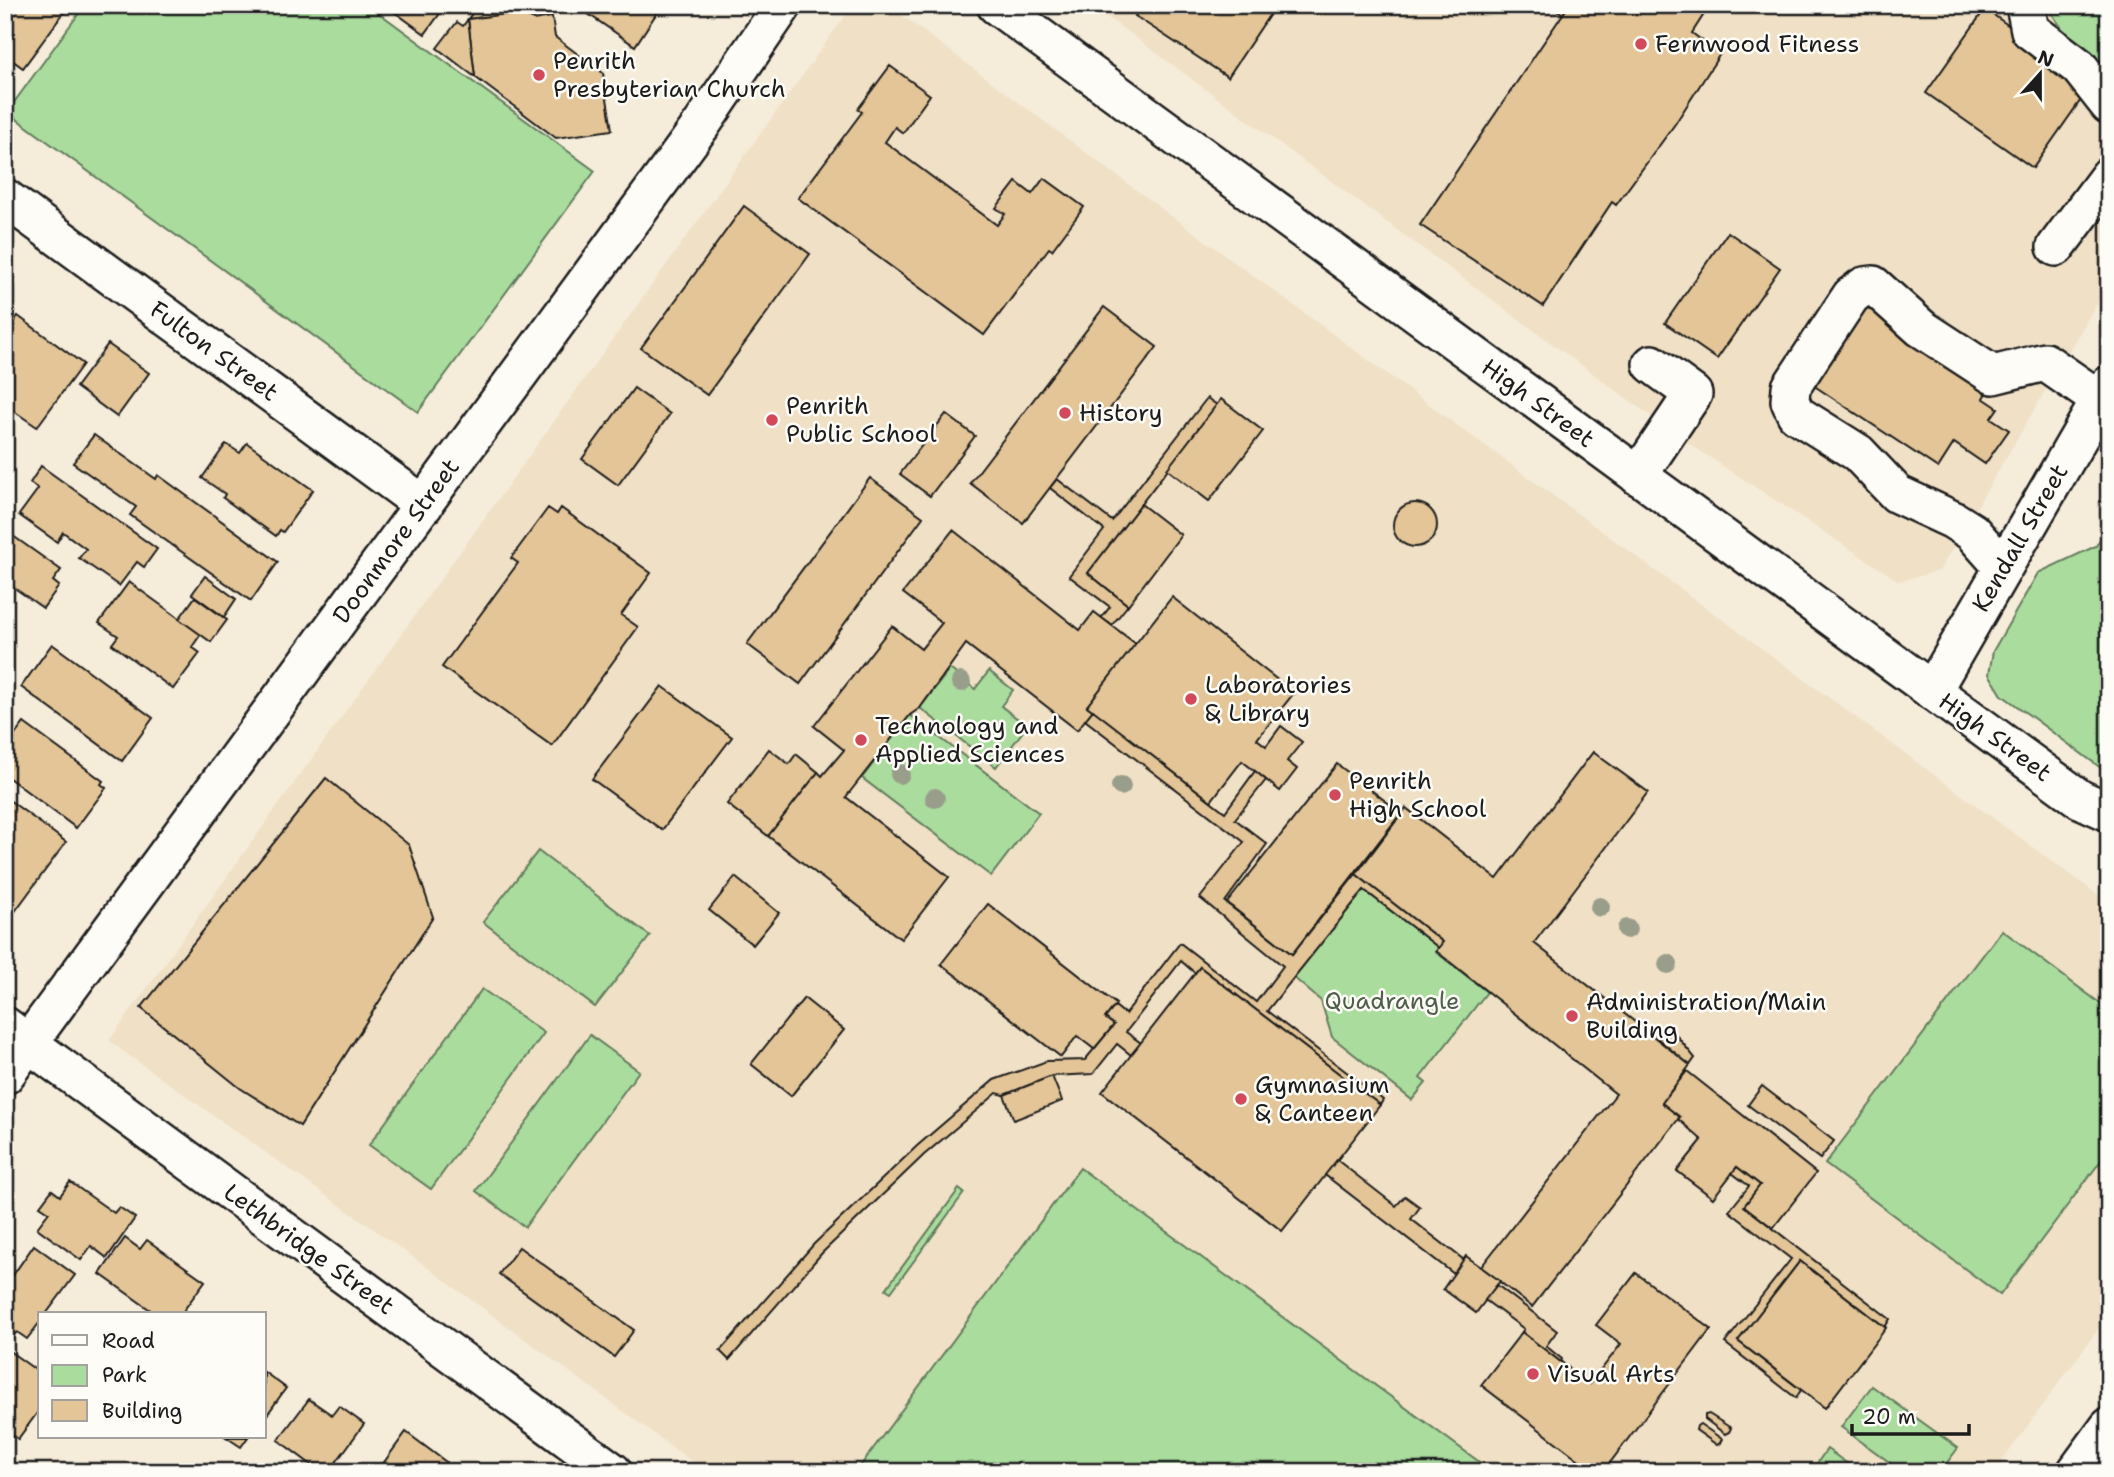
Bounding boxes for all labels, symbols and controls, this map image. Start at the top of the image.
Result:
place label: Fernwood Fitness [1655,28,1859,60]
marker: Fernwood Fitness [1633,36,1649,52]
north arrow [2006,38,2076,108]
text: N [2034,44,2057,73]
place label: Penrith Presbyterian Church [553,45,786,105]
marker: Penrith Presbyterian Church [531,67,547,83]
street label: Fulton Street [143,294,285,408]
street label: High Street [1475,351,1601,455]
place label: Penrith Public School [786,390,937,450]
place label: History [1079,397,1163,429]
marker: History [1057,405,1073,421]
marker: Penrith Public School [764,412,780,428]
street label: Doonmore Street [325,452,467,630]
street label: Kendall Street [1965,458,2075,618]
place label: Laboratories & Library [1205,669,1352,729]
street label: High Street [1932,685,2058,789]
marker: Laboratories & Library [1183,691,1199,707]
place label: Technology and Applied Sciences [875,710,1065,770]
marker: Technology and Applied Sciences [853,732,869,748]
place label: Penrith High School [1349,765,1487,825]
marker: Penrith High School [1327,787,1343,803]
park label: Quadrangle [1324,985,1460,1017]
place label: Administration/Main Building [1586,986,1826,1046]
marker: Administration/Main Building [1564,1008,1580,1024]
place label: Gymnasium & Canteen [1255,1069,1389,1129]
marker: Gymnasium & Canteen [1233,1091,1249,1107]
street label: Lethbridge Street [217,1176,401,1322]
legend [38,1312,266,1438]
text: Road [102,1327,155,1355]
place label: Visual Arts [1547,1358,1675,1390]
text: Park [102,1361,147,1389]
marker: Visual Arts [1525,1366,1541,1382]
scale bar [1852,1393,1969,1437]
text: Building [102,1397,182,1425]
text: 20 m [1862,1403,1916,1431]

